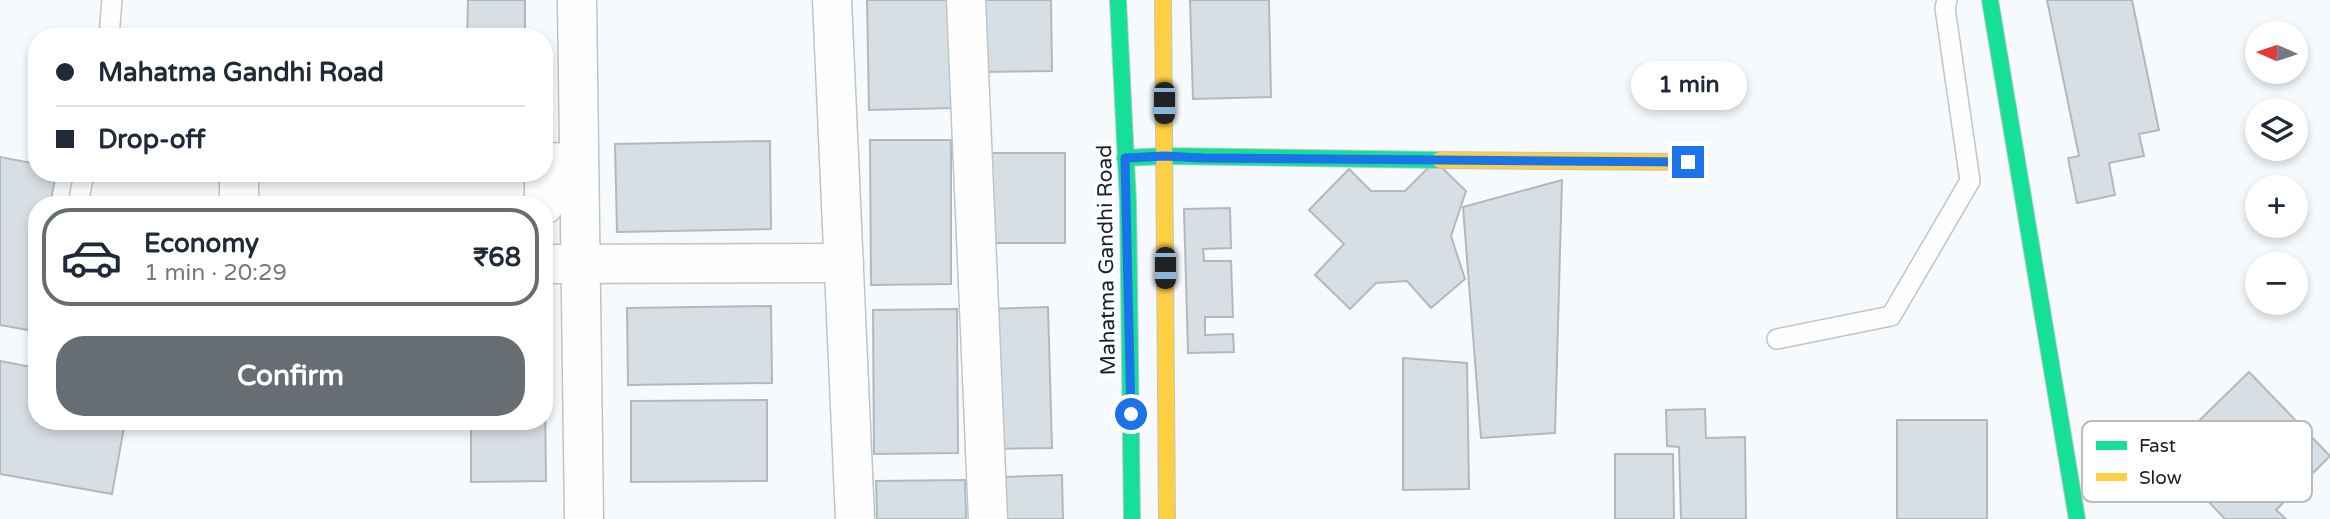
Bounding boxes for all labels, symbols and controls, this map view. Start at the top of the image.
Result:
north arrow [2245,21,2308,84]
map controls [2245,21,2308,315]
text: Mahatma Gandhi Road [98,57,384,88]
callout: 1 min [1630,60,1746,110]
text: 1 min [1658,71,1720,99]
car [1154,82,1175,124]
button: layers [2245,98,2308,161]
text: Drop-off [98,124,205,155]
street label: Mahatma Gandhi Road [1092,144,1121,376]
route end [1672,146,1704,178]
button: + [2245,175,2308,238]
icon: car [60,226,123,289]
text: Economy [144,228,259,259]
text: ₹68 [473,242,521,273]
car [1155,247,1176,289]
button: − [2245,252,2308,315]
text: 1 min · 20:29 [144,259,287,287]
button: Confirm [56,336,525,416]
route start [1115,398,1147,430]
legend [2082,421,2312,502]
text: Fast [2139,435,2176,457]
text: Slow [2139,467,2182,489]

